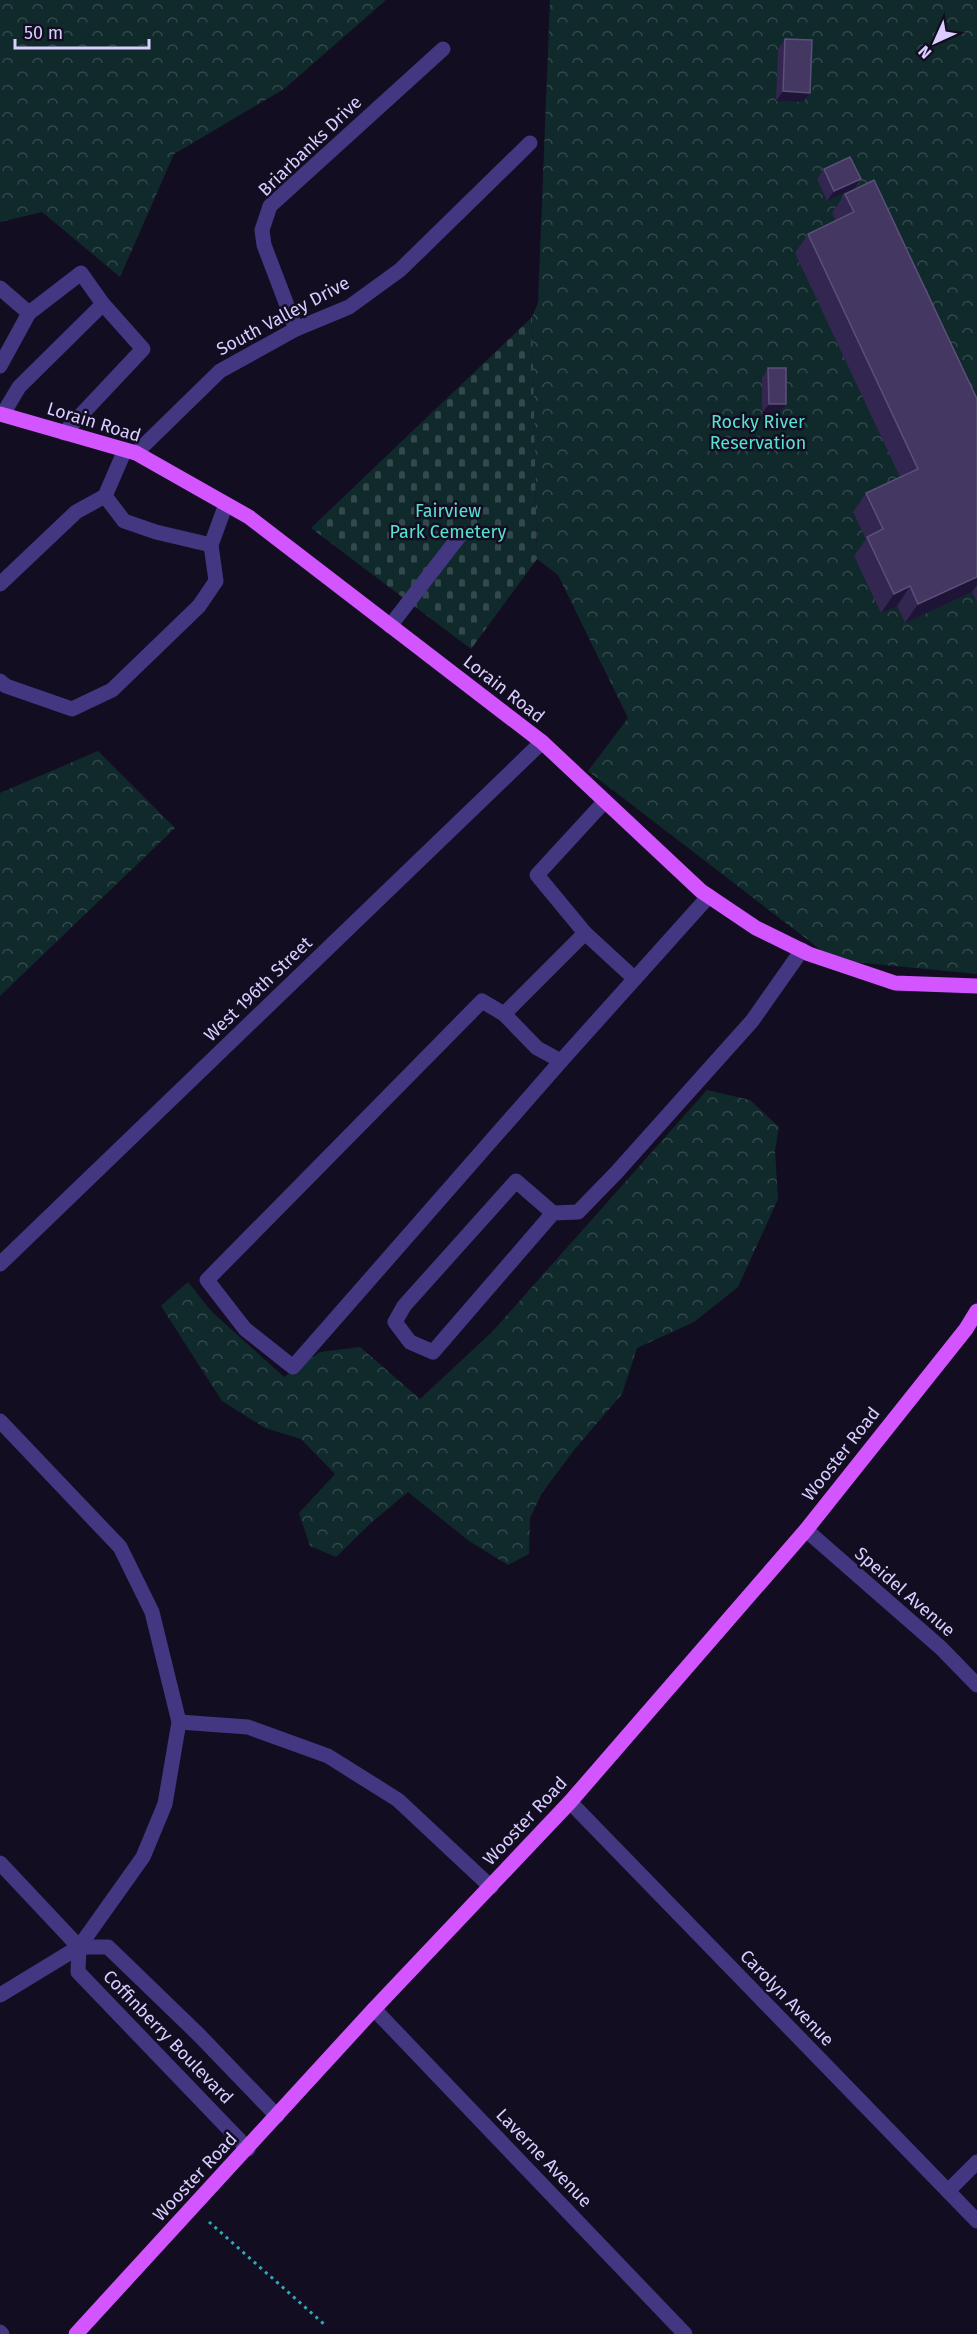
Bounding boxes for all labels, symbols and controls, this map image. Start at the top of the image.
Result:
scale bar [15,12,148,50]
north arrow [905,12,965,72]
text: 50 m [24,22,63,44]
text: N [914,42,935,63]
street label: Briarbanks Drive [254,91,366,201]
street label: South Valley Drive [213,272,353,360]
street label: Lorain Road [44,397,144,447]
park label: Rocky River Reservation [710,411,806,454]
park label: Fairview Park Cemetery [390,500,507,543]
street label: Lorain Road [459,650,549,728]
street label: West 196th Street [199,932,317,1046]
street label: Wooster Road [797,1403,885,1505]
street label: Speidel Avenue [850,1542,960,1642]
street label: Wooster Road [478,1772,572,1870]
street label: Carolyn Avenue [735,1945,839,2051]
street label: Coffinberry Boulevard [98,1965,238,2109]
street label: Laverne Avenue [491,2104,597,2212]
street label: Wooster Road [148,2128,242,2226]

